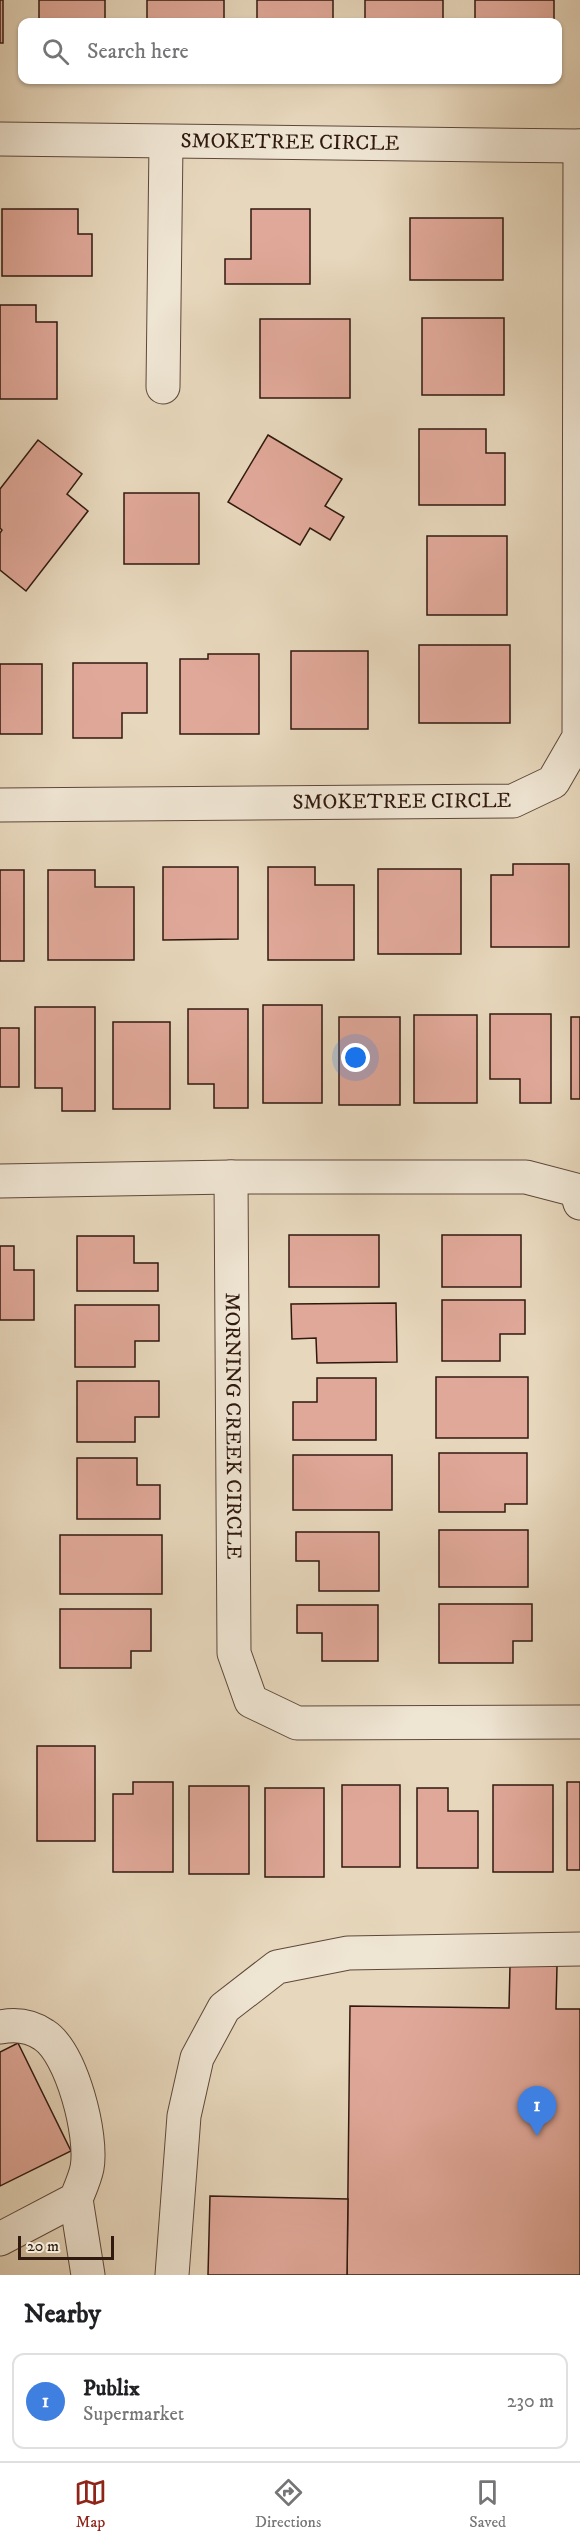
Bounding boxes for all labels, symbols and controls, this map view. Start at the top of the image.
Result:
search box [18,18,562,84]
icon: search [39,35,72,68]
text: Search here [87,38,189,65]
street label: SMOKETREE CIRCLE [180,128,400,157]
street label: SMOKETREE CIRCLE [292,788,512,816]
your location [341,1043,370,1072]
street label: MORNING CREEK CIRCLE [219,1292,246,1560]
pin: 1 [518,2086,556,2136]
scale bar [18,2233,114,2260]
text: 20 m [27,2236,59,2256]
text: Nearby [24,2298,101,2331]
text: Publix [83,2375,140,2402]
text: 1 [42,2389,49,2414]
text: 230 m [507,2389,554,2414]
text: Supermarket [83,2402,184,2427]
tab: Map [74,2476,107,2532]
tab: Directions [255,2476,321,2532]
tab: Saved [469,2476,506,2532]

